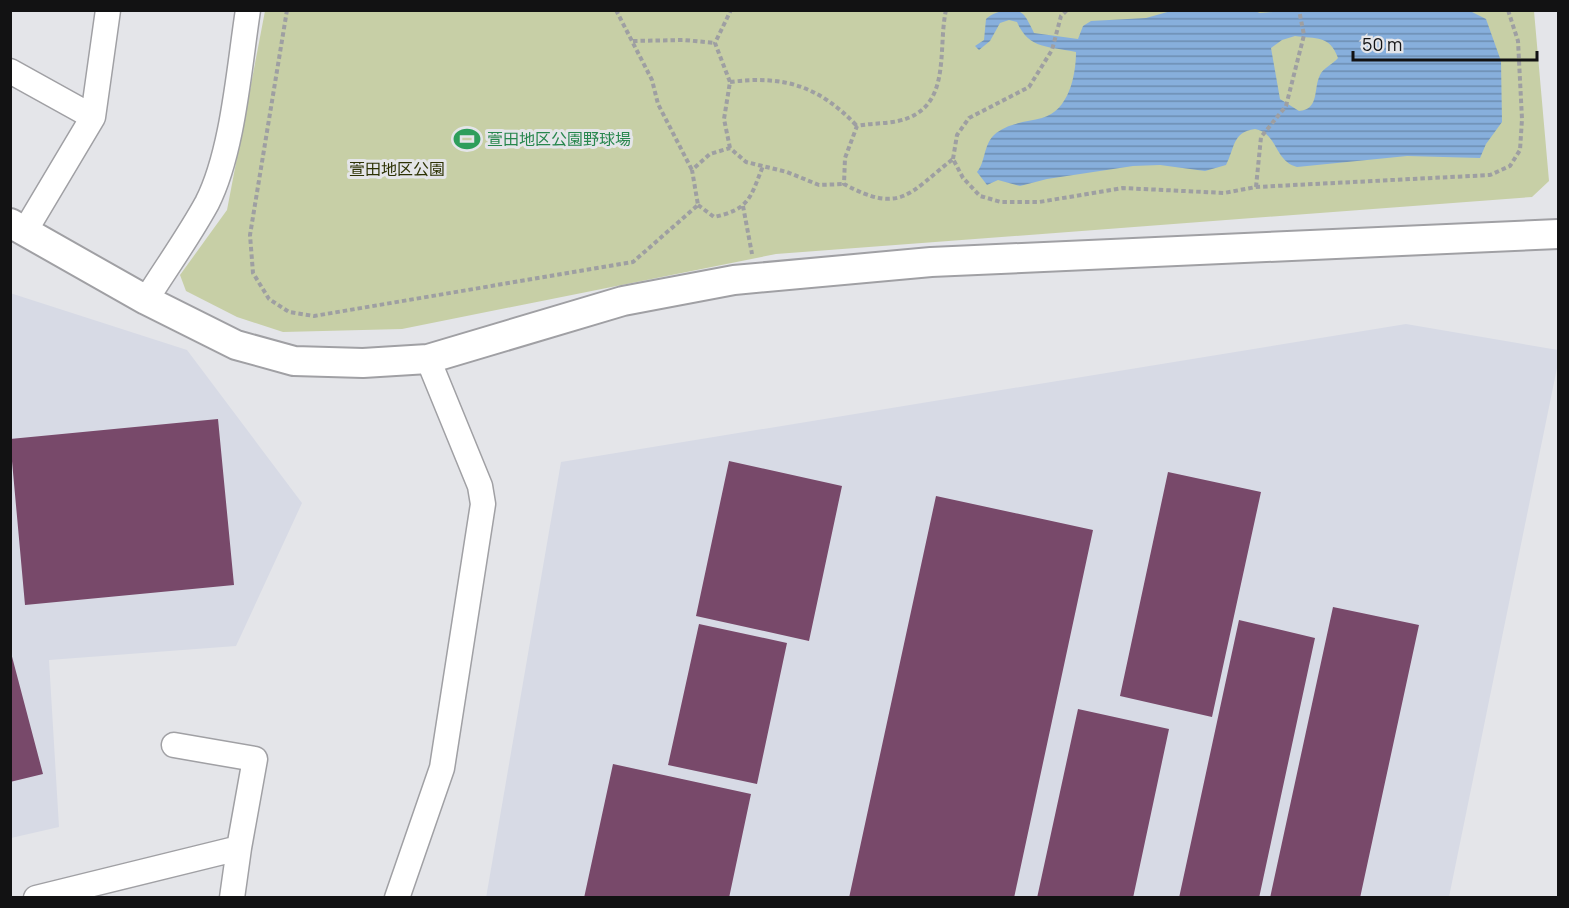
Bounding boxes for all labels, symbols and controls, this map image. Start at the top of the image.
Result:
scale bar [1353,24,1538,62]
text: 50 m [1362,32,1402,56]
sports icon: 萱田地区公園野球場 [452,124,482,154]
place label: 萱田地区公園野球場 [487,128,631,150]
park label: 萱田地区公園 [349,158,445,180]

